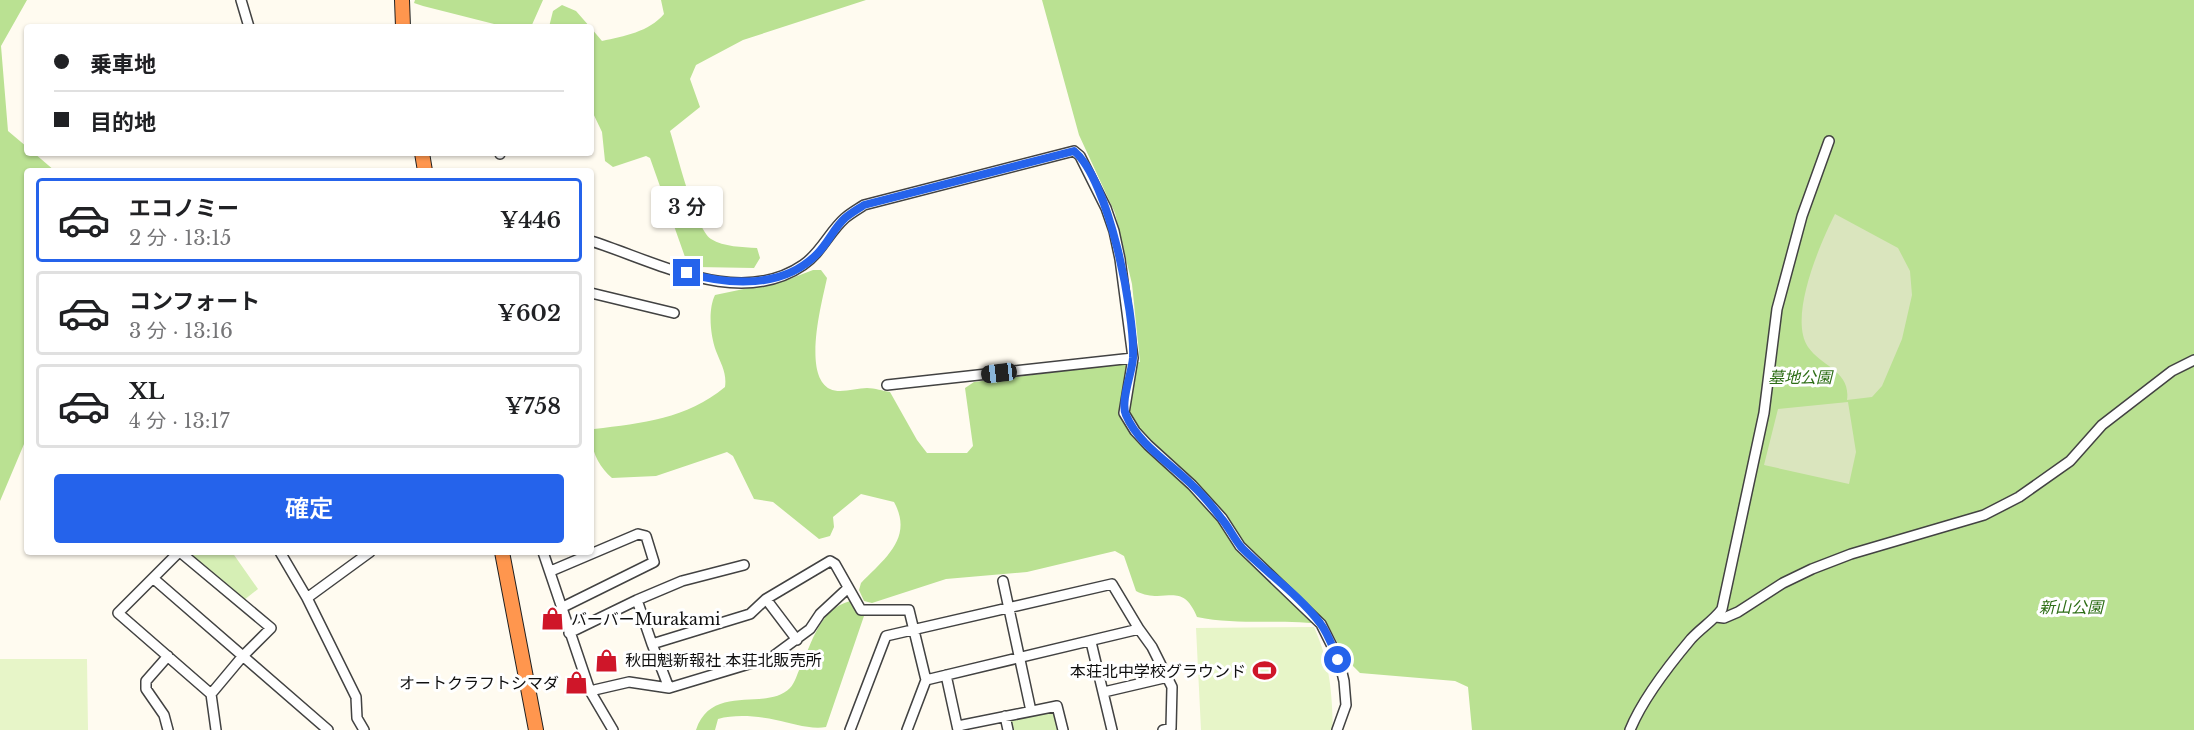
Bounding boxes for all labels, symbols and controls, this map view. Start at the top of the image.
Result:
text: 乗車地 [90,51,156,78]
text: 目的地 [90,109,156,136]
callout: 3 分 [651,186,723,228]
icon: car [57,193,111,247]
text: エコノミー [129,195,239,222]
text: 3 分 [668,195,706,219]
text: ¥446 [500,207,561,234]
text: 2 分 · 13:15 [129,226,231,250]
route end [673,259,700,286]
icon: car [57,286,111,340]
text: コンフォート [129,288,260,315]
text: ¥602 [498,300,561,327]
text: 3 分 · 13:16 [129,319,233,343]
car [980,362,1018,384]
park label: 墓地公園 [1768,367,1834,387]
text: XL [129,378,164,405]
icon: car [57,379,111,433]
text: ¥758 [505,393,561,420]
text: 4 分 · 13:17 [129,409,230,433]
button: 確定 [54,474,564,543]
park label: 新山公園 [2039,597,2105,617]
shop icon: バーバーMurakami [540,606,566,632]
place label: バーバーMurakami [571,609,721,629]
route start [1324,646,1351,673]
shop icon: 秋田魁新報社 本荘北販売所 [594,647,620,673]
place label: 秋田魁新報社 本荘北販売所 [625,650,822,670]
sports icon: 本荘北中学校グラウンド [1251,658,1277,684]
place label: 本荘北中学校グラウンド [1070,661,1246,681]
shop icon: オートクラフトシマダ [564,670,590,696]
place label: オートクラフトシマダ [399,673,559,693]

